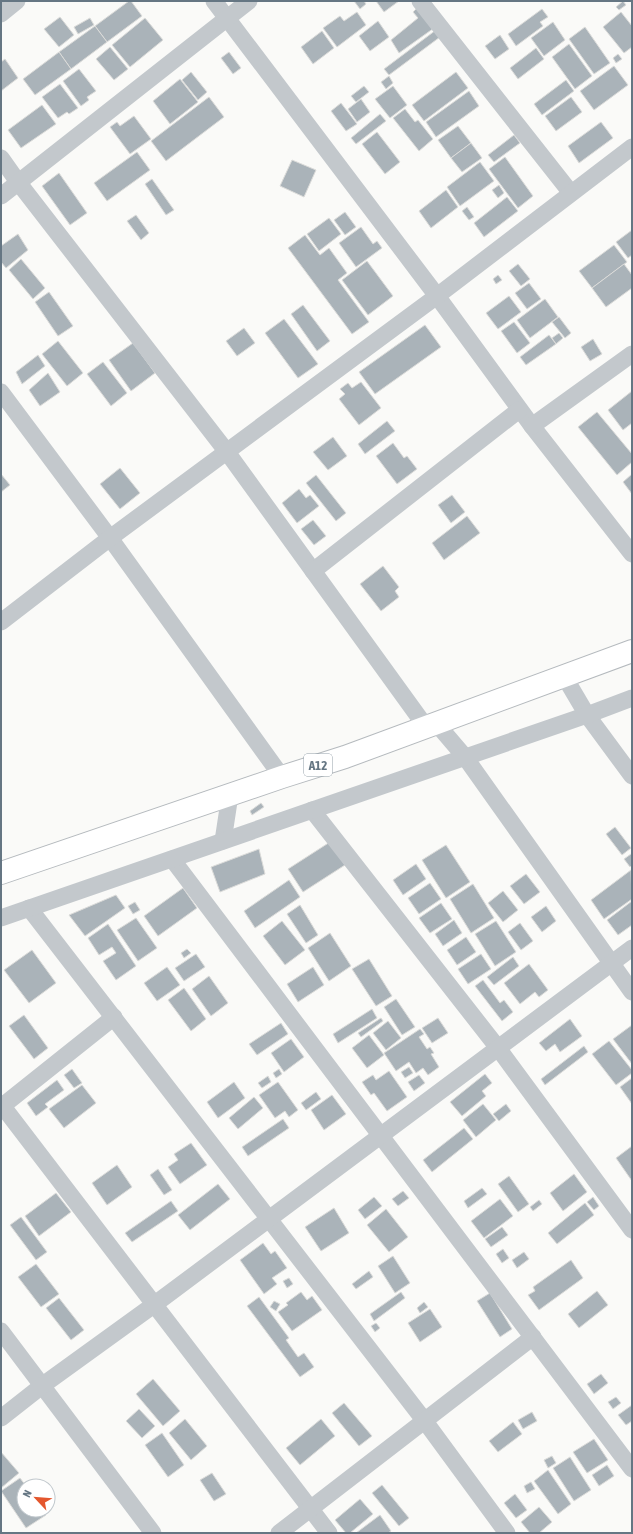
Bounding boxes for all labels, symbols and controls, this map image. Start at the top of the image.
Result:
road number: A12 [304,754,332,776]
north arrow [16,1478,56,1518]
text: N [20,1488,34,1499]

